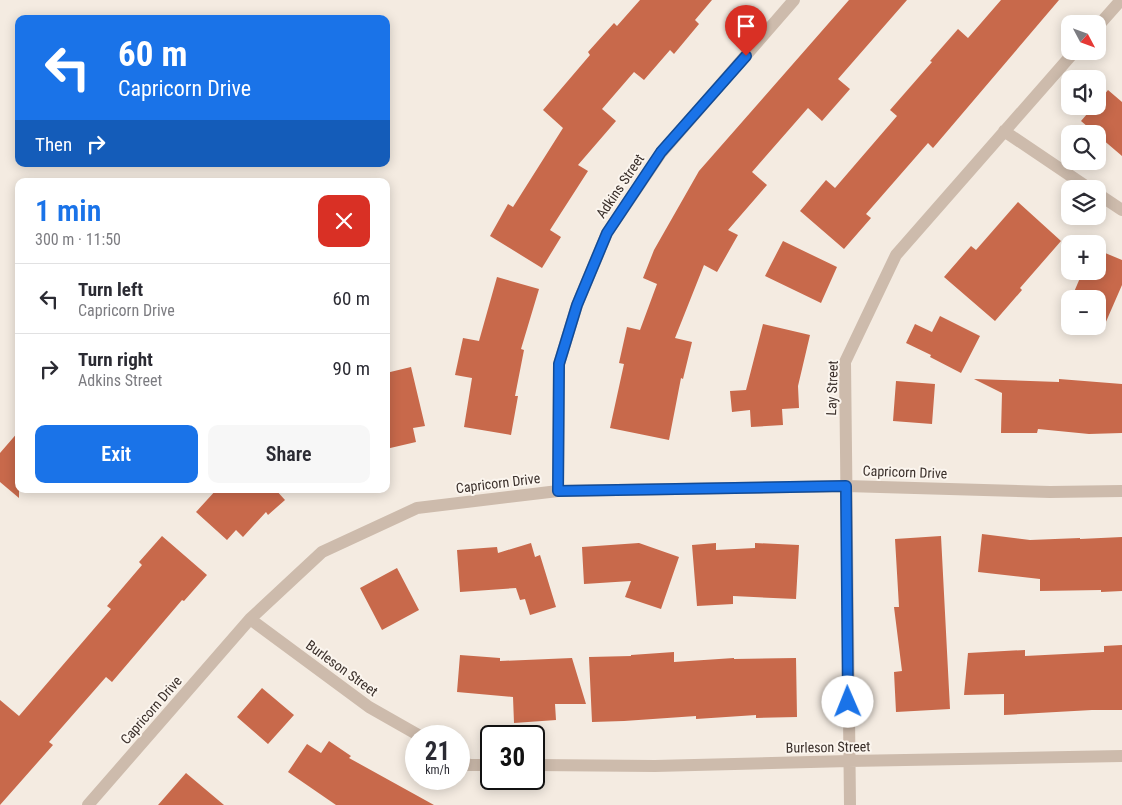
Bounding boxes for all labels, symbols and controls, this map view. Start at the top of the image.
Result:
pin [725,5,767,56]
icon: arrive [732,12,760,40]
north arrow [1061,15,1106,60]
map controls [1061,15,1106,335]
text: 60 m [118,34,187,75]
icon: left [35,35,100,100]
button: sound [1061,70,1106,115]
text: Capricorn Drive [118,76,251,101]
button: search [1061,125,1106,170]
icon: right [82,130,110,158]
text: Then [35,133,72,156]
street label: Adkins Street [593,151,647,221]
button: layers [1061,180,1106,225]
text: 1 min [35,193,101,228]
button: close [318,195,370,247]
text: 300 m · 11:50 [35,230,121,249]
button: + [1061,235,1106,280]
text: Turn left [78,278,143,301]
icon: left [35,285,63,313]
text: 60 m [333,287,370,310]
button: − [1061,290,1106,335]
text: Capricorn Drive [78,301,175,320]
text: Turn right [78,348,153,371]
icon: right [35,355,63,383]
text: 90 m [333,357,370,380]
street label: Lay Street [823,360,841,416]
text: Adkins Street [78,371,162,390]
button: Exit [35,425,198,483]
button: Share [208,425,370,483]
street label: Capricorn Drive [862,463,948,481]
street label: Capricorn Drive [455,470,541,496]
street label: Burleson Street [303,637,381,699]
street label: Capricorn Drive [117,672,185,747]
position arrow [821,675,873,727]
speed limit sign: 30 [480,725,545,790]
text: 21 [425,737,450,766]
street label: Burleson Street [786,738,870,756]
text: km/h [425,763,450,777]

